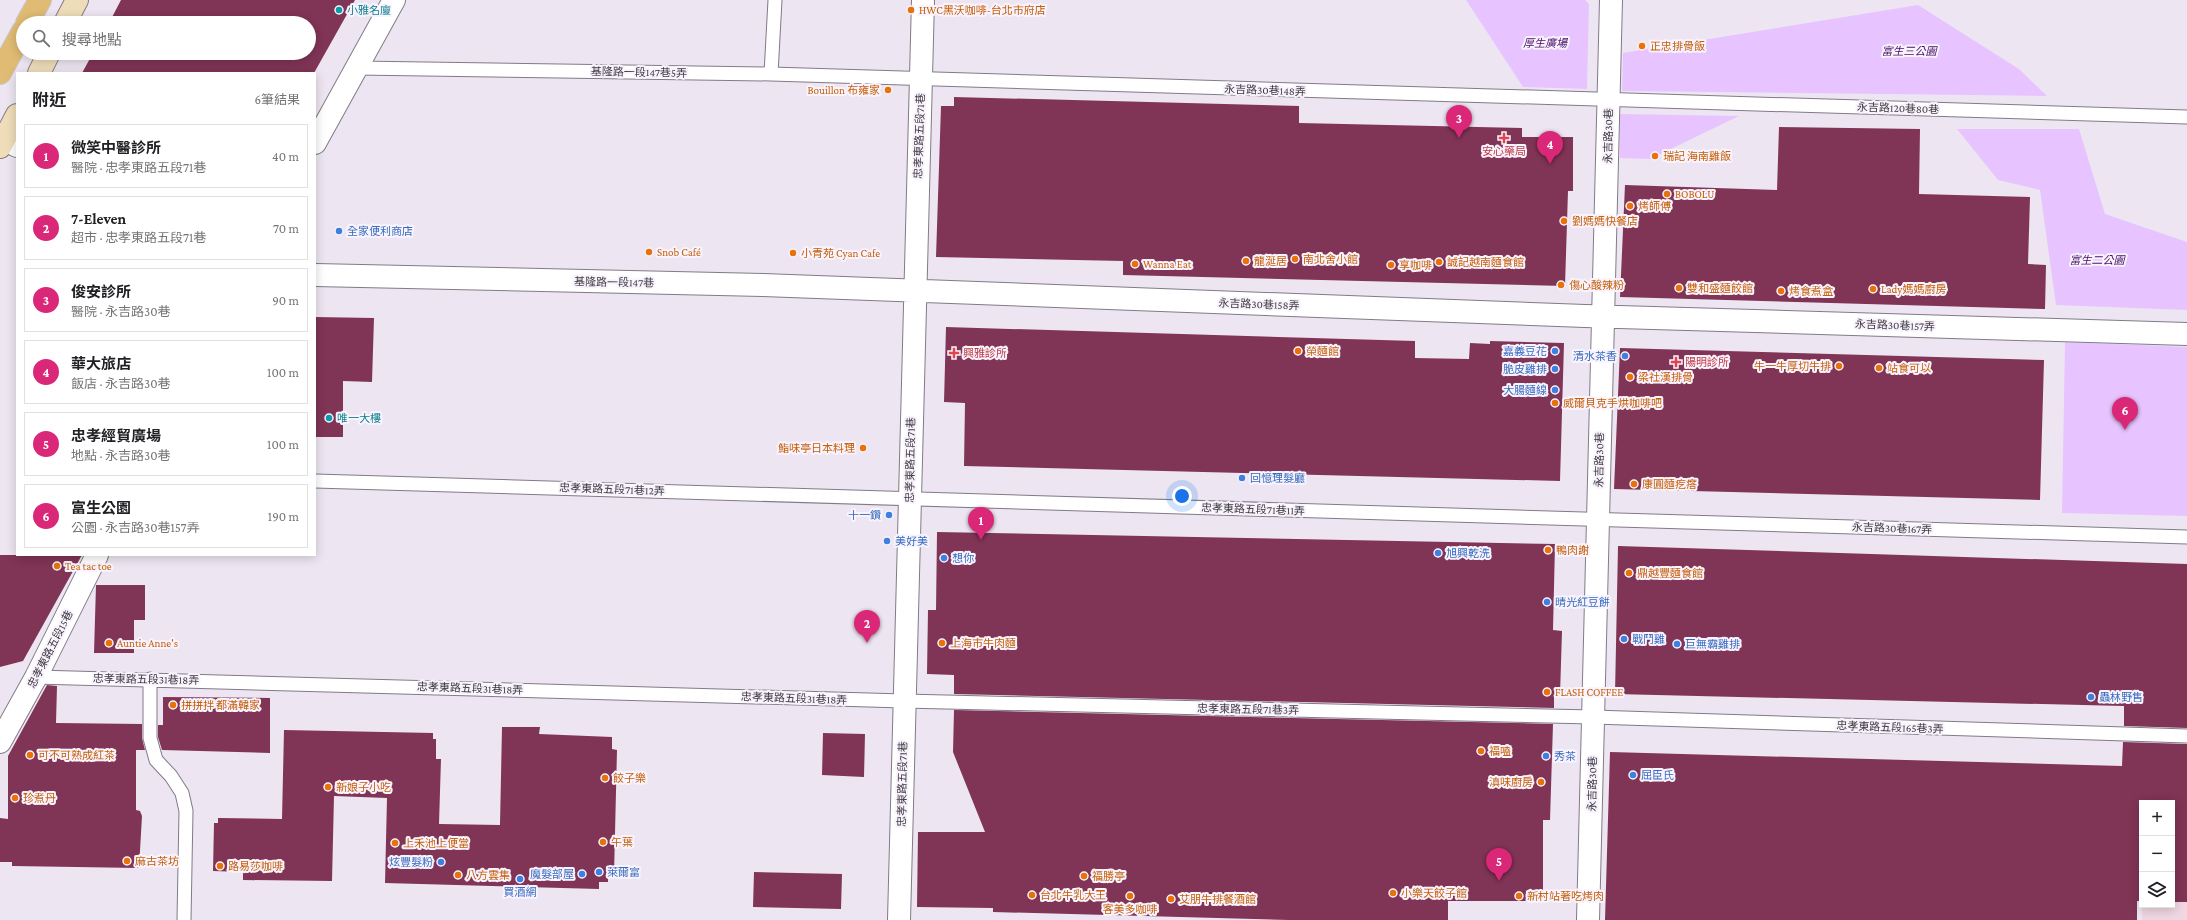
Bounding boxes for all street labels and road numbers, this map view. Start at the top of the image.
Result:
street label: 基隆路一段147巷5弄 [591,65,687,79]
street label: 永吉路30巷148弄 [1224,83,1306,97]
street label: 忠孝東路五段71巷 [912,93,926,179]
street label: 永吉路120巷80巷 [1857,101,1939,115]
street label: 永吉路30巷 [1602,108,1614,164]
street label: 基隆路一段147巷 [574,275,654,289]
street label: 永吉路30巷158弄 [1218,297,1300,311]
street label: 永吉路30巷157弄 [1855,318,1935,332]
street label: 忠孝東路五段71巷 [903,417,917,503]
street label: 永吉路30巷 [1593,432,1605,488]
street label: 忠孝東路五段71巷12弄 [559,481,665,497]
street label: 忠孝東路五段71巷11弄 [1201,501,1305,517]
street label: 永吉路30巷167弄 [1852,521,1932,535]
street label: 忠孝東路五段15巷 [25,608,75,690]
street label: 忠孝東路五段31巷18弄 [93,672,199,686]
street label: 忠孝東路五段31巷18弄 [417,680,523,696]
street label: 忠孝東路五段31巷18弄 [741,690,847,706]
street label: 忠孝東路五段71巷3弄 [1197,702,1299,716]
street label: 忠孝東路五段165巷3弄 [1836,719,1944,735]
street label: 忠孝東路五段71巷 [895,741,909,827]
street label: 永吉路30巷 [1586,756,1598,812]

